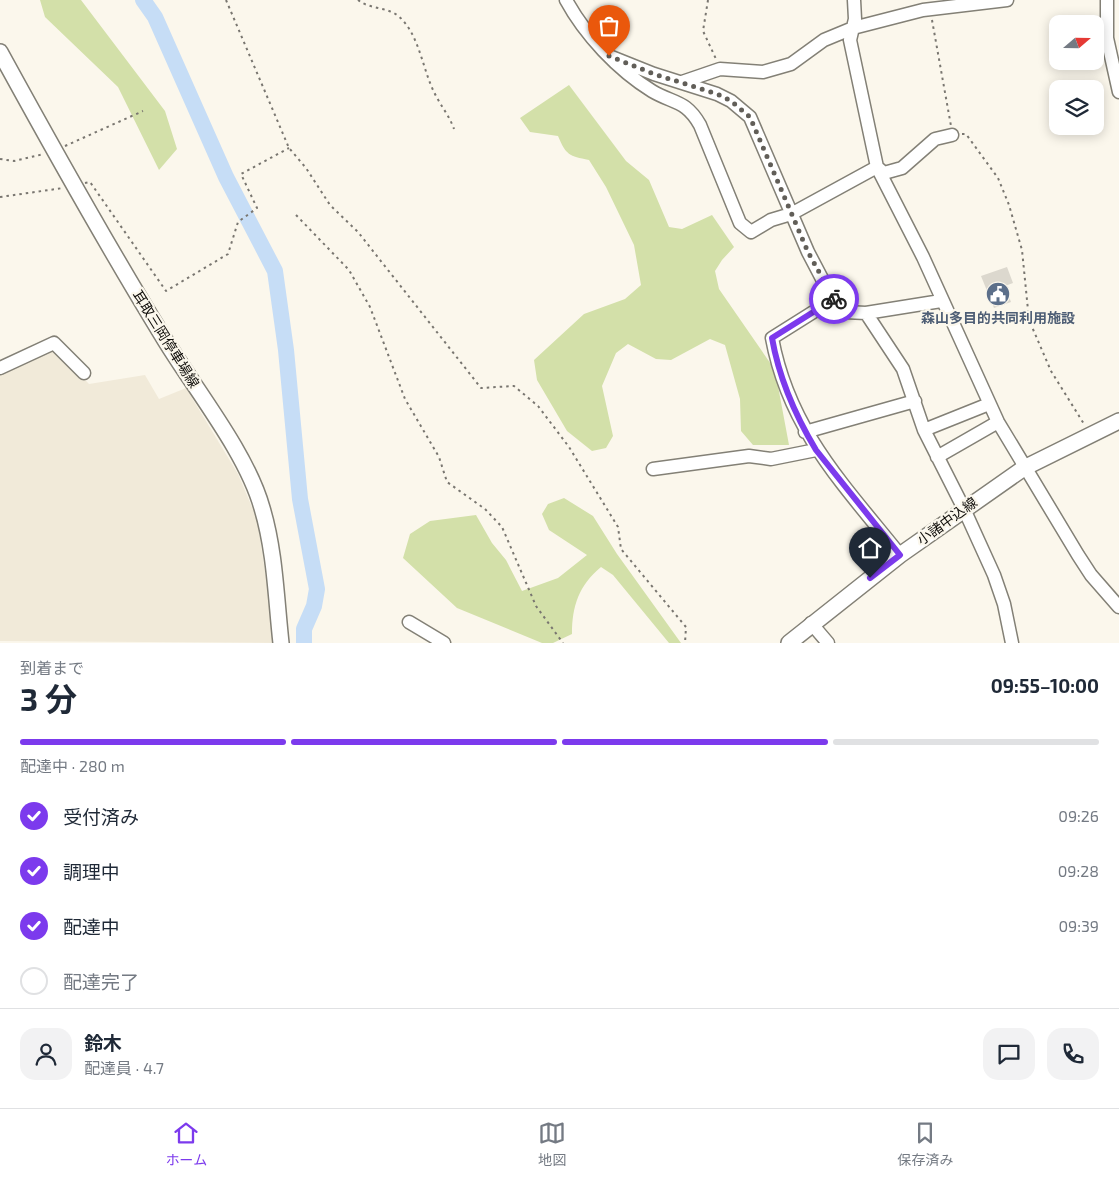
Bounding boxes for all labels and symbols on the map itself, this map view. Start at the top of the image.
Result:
pin [588,5,630,56]
north arrow [1049,15,1104,70]
courier [809,274,859,324]
public building icon: 森山多目的共同利用施設 [985,281,1011,307]
street label: 耳取三岡停車場線 [130,287,203,391]
place label: 森山多目的共同利用施設 [921,309,1075,326]
street label: 小諸中込線 [913,493,980,548]
pin [849,527,891,578]

